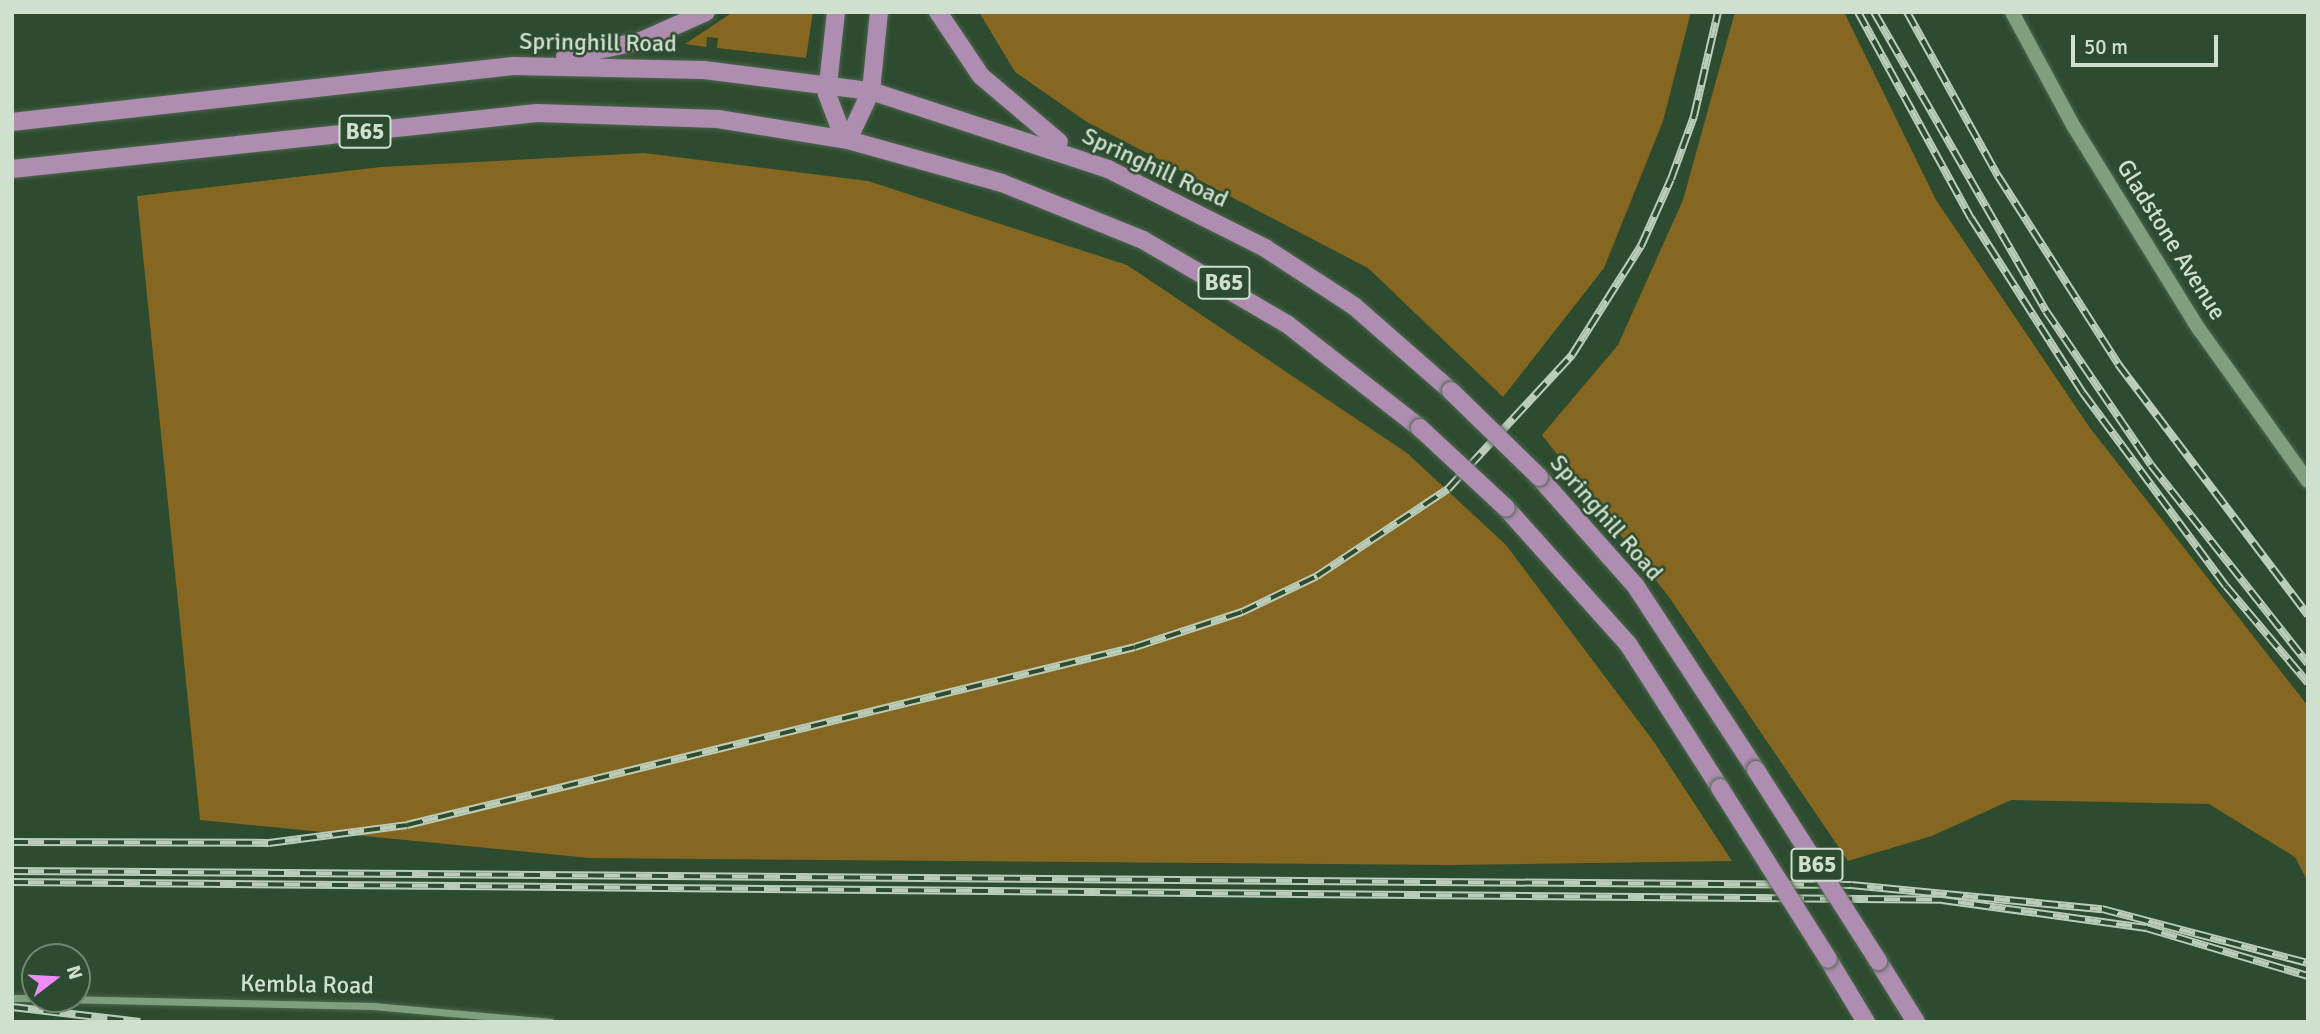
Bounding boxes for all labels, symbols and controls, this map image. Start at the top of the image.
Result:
scale bar [2075,21,2222,65]
street label: Springhill Road [519,27,677,59]
text: 50 m [2084,34,2128,60]
road number: B65 [337,113,393,152]
street label: Springhill Road [1077,122,1233,214]
street label: Gladstone Avenue [2110,154,2232,326]
road number: B65 [1196,264,1252,302]
street label: Springhill Road [1543,449,1669,587]
road number: B65 [1789,846,1845,884]
north arrow [21,943,91,1013]
text: N [61,963,88,982]
street label: Kembla Road [240,969,374,1001]

